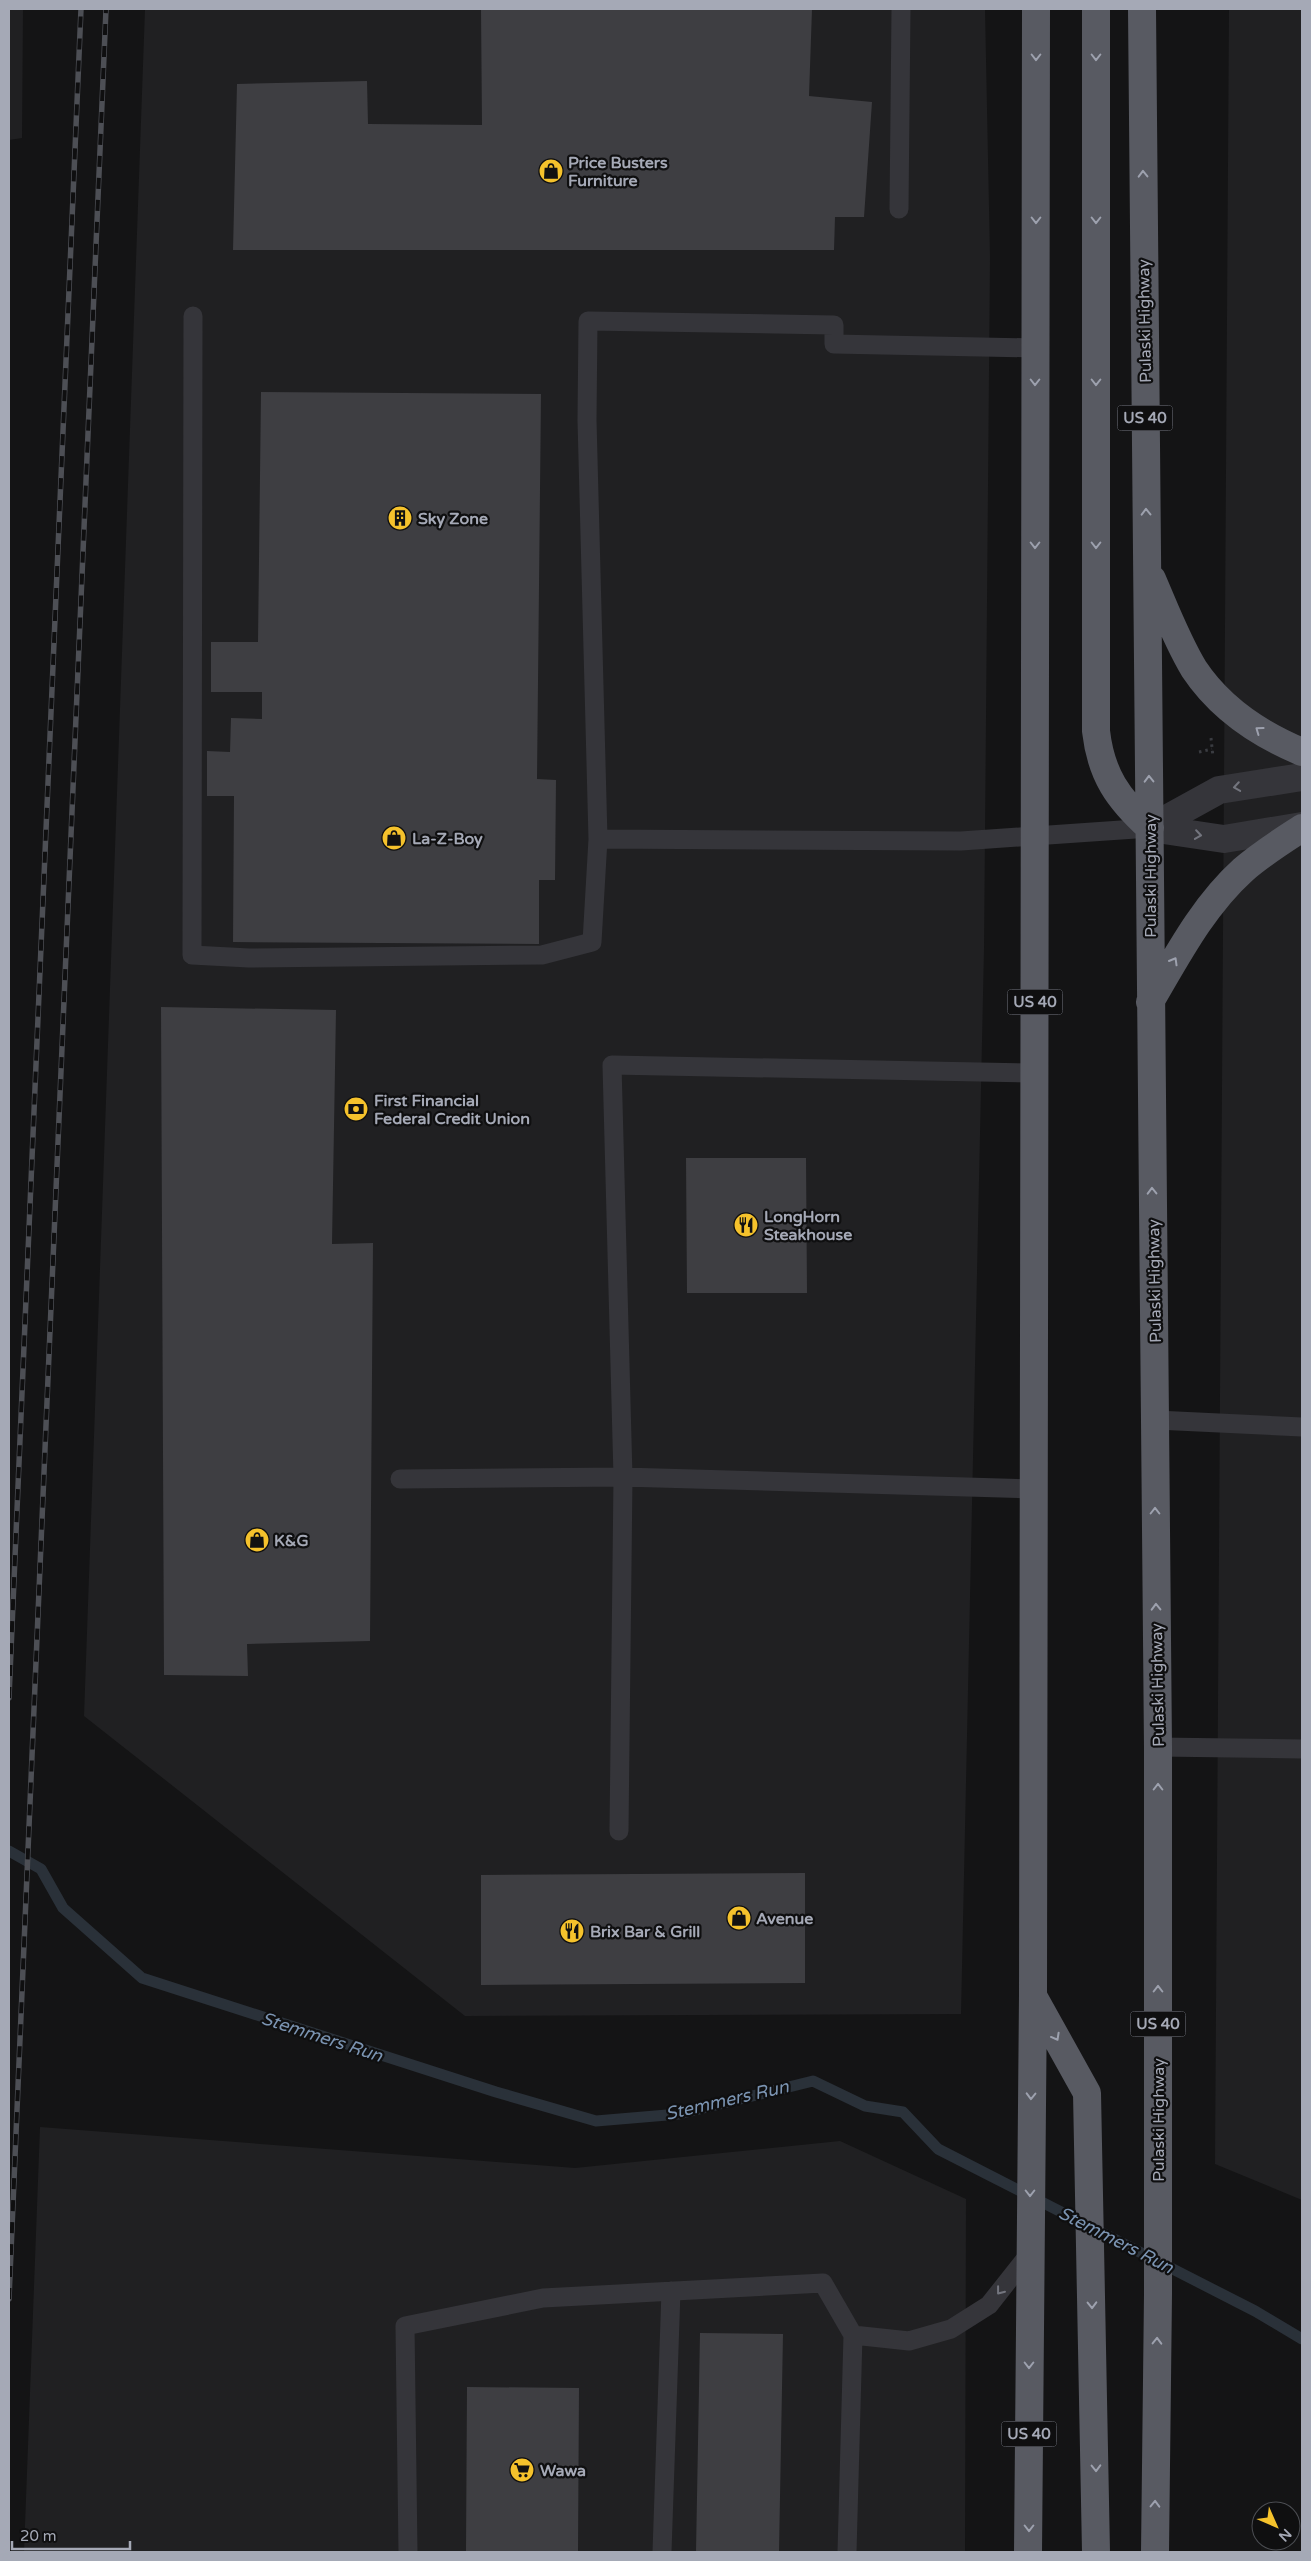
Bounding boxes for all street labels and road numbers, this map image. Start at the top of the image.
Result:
street label: Pulaski Highway [1134,259,1156,383]
road number: US 40 [1118,406,1172,430]
street label: Pulaski Highway [1141,814,1161,938]
road number: US 40 [1008,990,1062,1014]
street label: Pulaski Highway [1144,1219,1166,1343]
street label: Pulaski Highway [1147,1623,1169,1747]
road number: US 40 [1130,2012,1186,2036]
street label: Pulaski Highway [1149,2058,1169,2182]
road number: US 40 [1002,2422,1056,2446]

